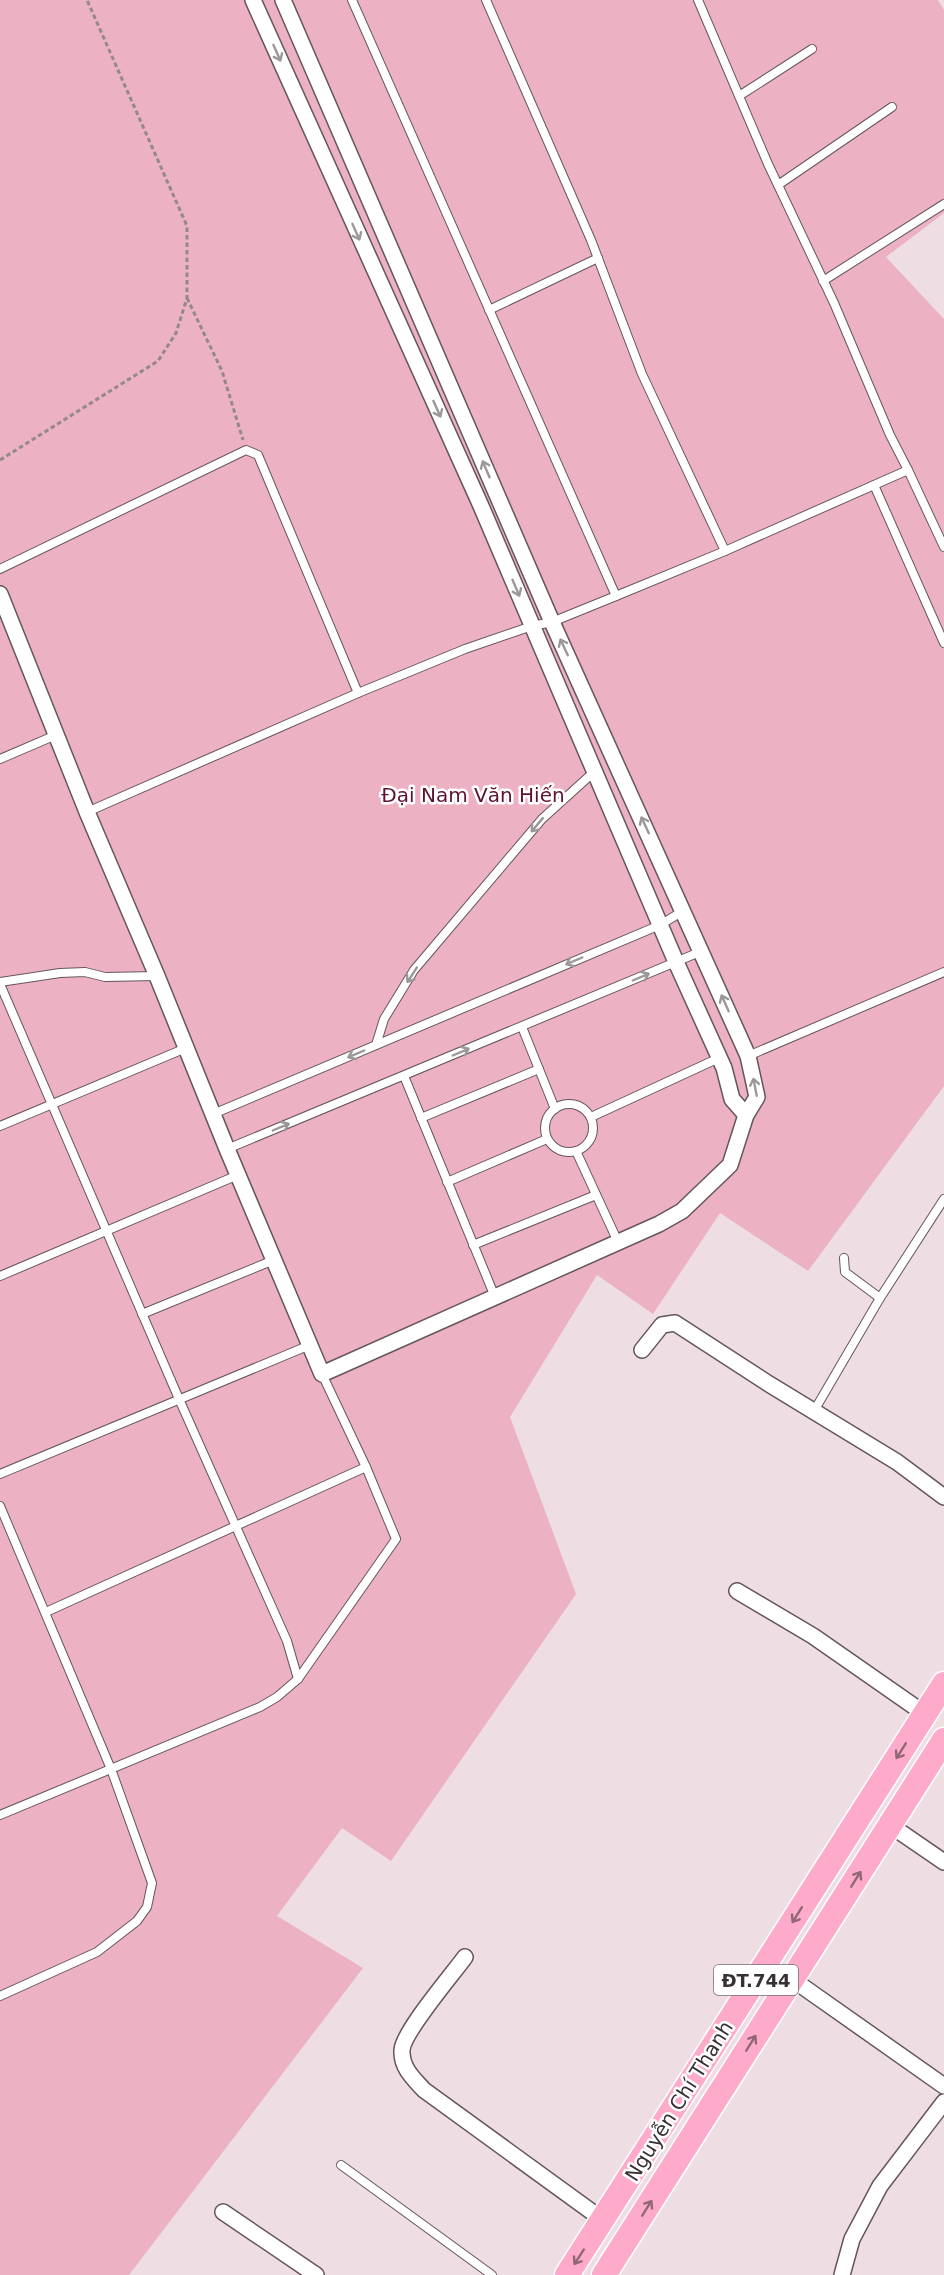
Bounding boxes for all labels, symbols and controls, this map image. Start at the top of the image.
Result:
one-way arrow [272,44,283,62]
one-way arrow [351,222,363,240]
one-way arrow [431,400,443,418]
one-way arrow [480,460,491,478]
one-way arrow [510,578,522,596]
one-way arrow [557,639,569,657]
park label: Đại Nam Văn Hiến [381,783,565,807]
one-way arrow [639,816,650,834]
one-way arrow [530,817,543,833]
one-way arrow [565,956,584,967]
one-way arrow [405,966,417,983]
one-way arrow [632,971,650,982]
one-way arrow [719,994,730,1012]
one-way arrow [452,1046,470,1057]
one-way arrow [347,1048,365,1060]
one-way arrow [749,1078,760,1097]
one-way arrow [271,1121,290,1132]
one-way arrow [895,1742,907,1759]
one-way arrow [850,1871,862,1888]
one-way arrow [790,1907,803,1924]
road number: ĐT.744 [714,1965,798,1995]
street label: Nguyễn Chí Thanh [620,2016,738,2186]
one-way arrow [746,2035,758,2052]
one-way arrow [641,2200,653,2217]
one-way arrow [573,2248,585,2265]

